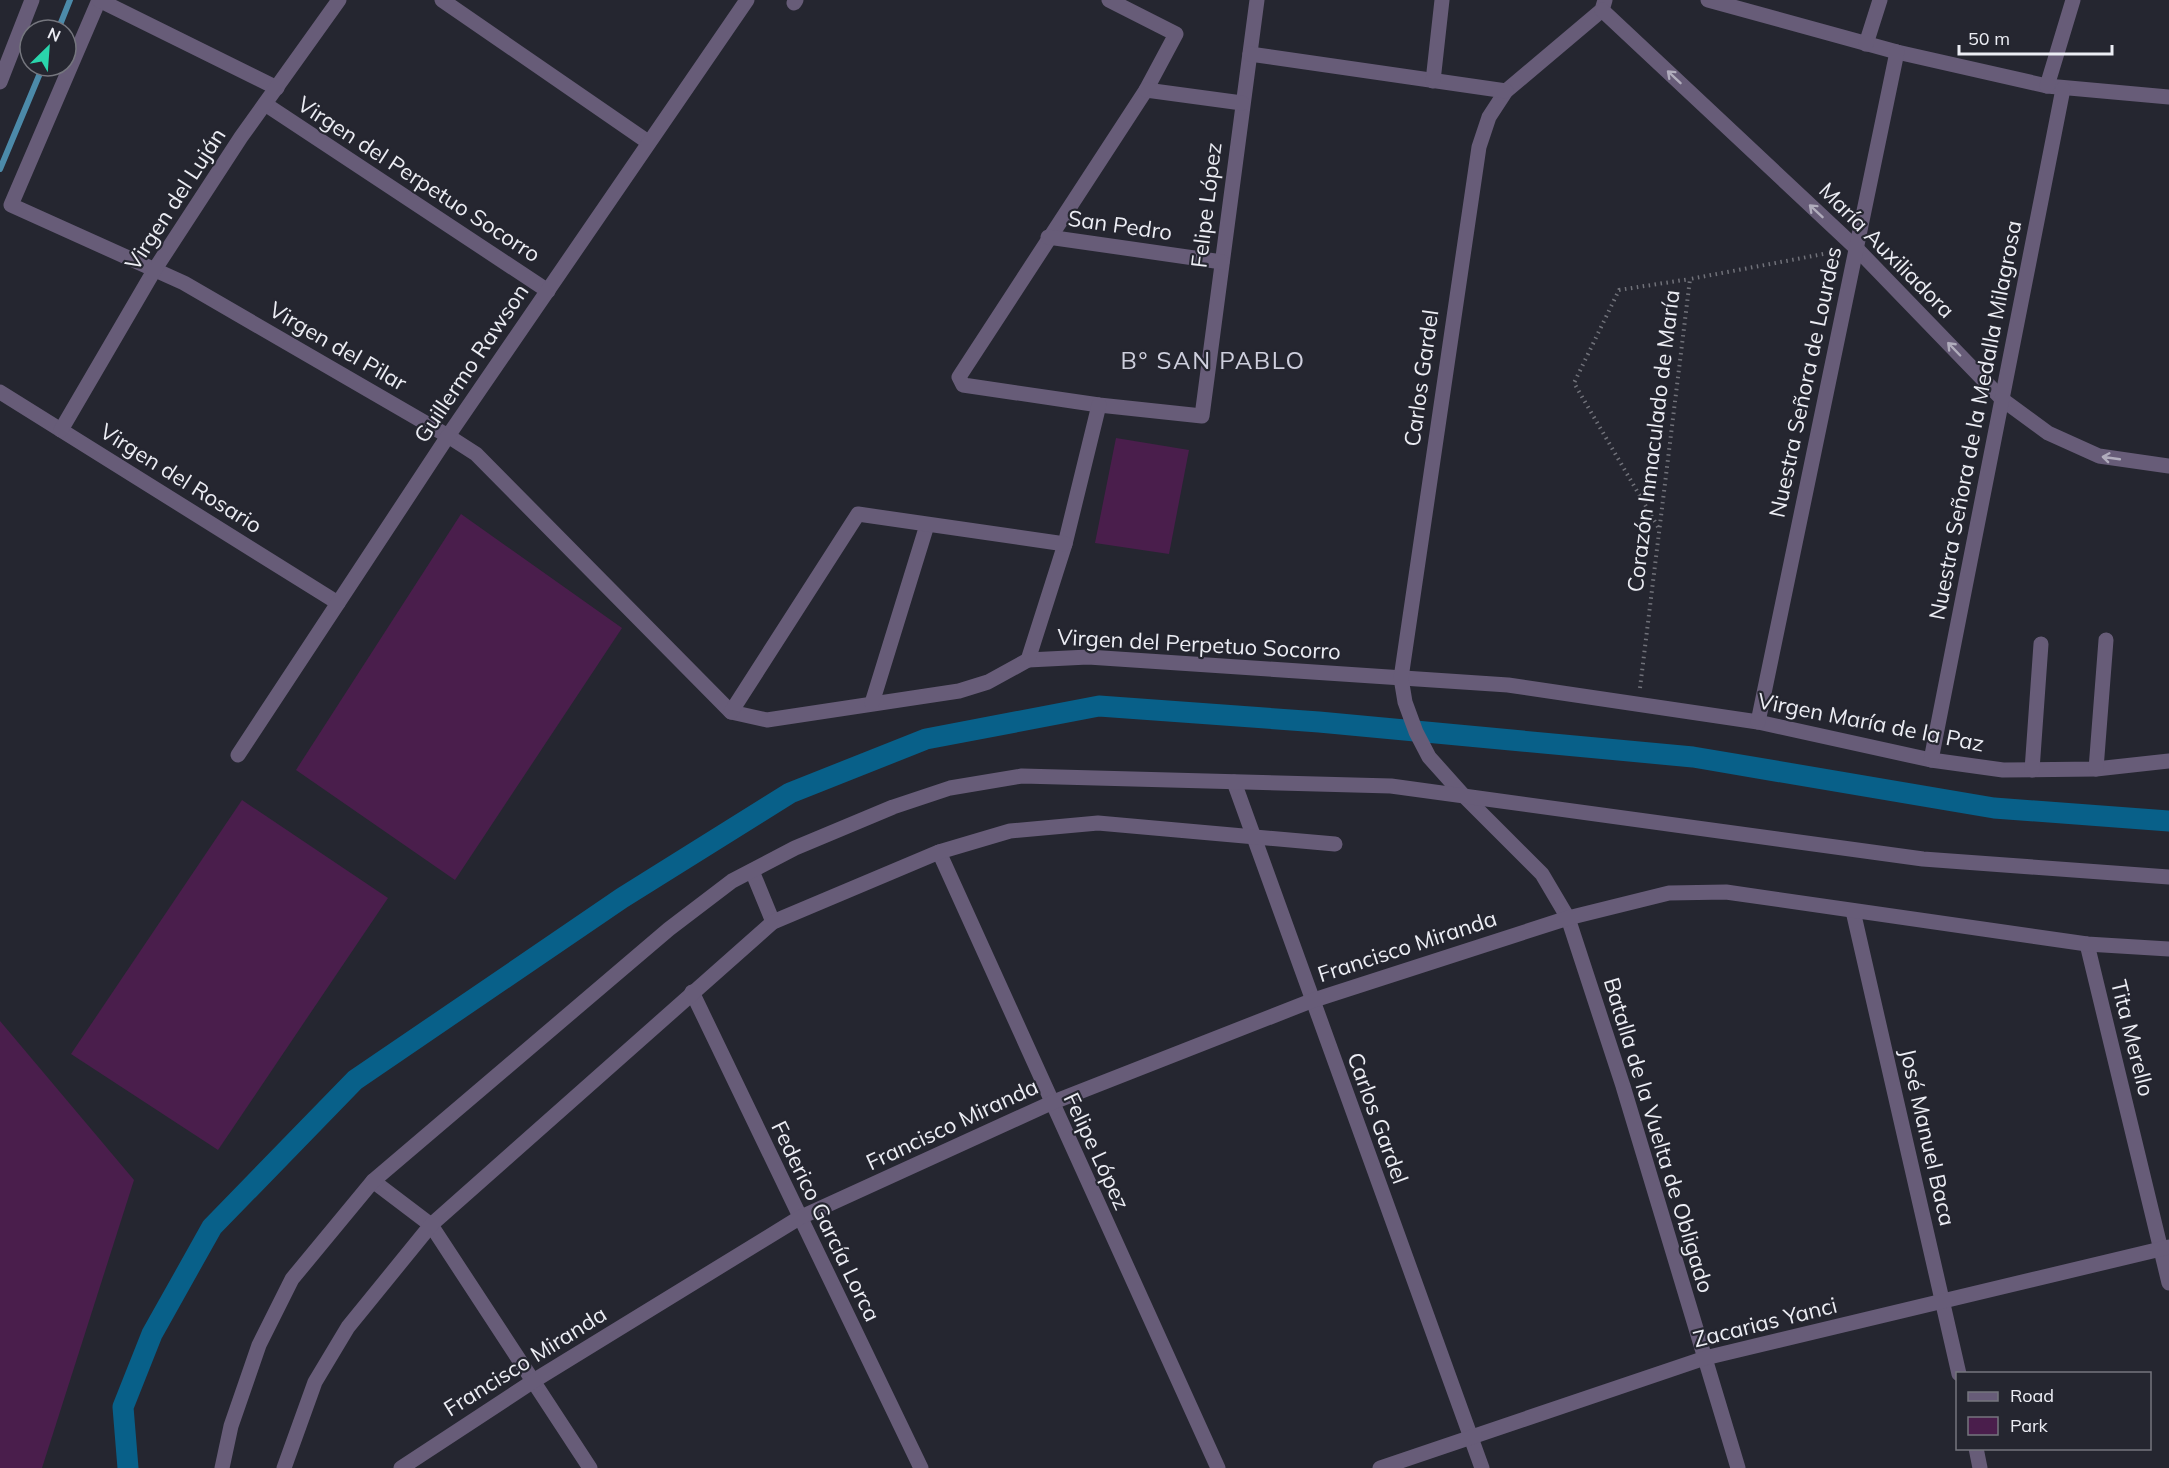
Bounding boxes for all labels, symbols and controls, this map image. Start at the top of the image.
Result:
north arrow [18,18,78,78]
scale bar [1959,18,2112,56]
text: N [45,23,64,46]
text: 50 m [1968,27,2010,50]
one-way arrow [1667,71,1682,85]
street label: Virgen del Perpetuo Socorro [292,90,546,268]
street label: Virgen del Luján [119,122,231,276]
street label: Felipe López [1184,141,1228,269]
street label: María Auxiliadora [1813,176,1961,324]
one-way arrow [1809,203,1824,218]
street label: San Pedro [1066,204,1174,246]
street label: Nuestra Señora de la Medalla Milagrosa [1922,218,2028,622]
street label: Nuestra Señora de Lourdes [1763,244,1847,520]
street label: Guillermo Rawson [407,278,535,448]
street label: Corazón Inmaculado de María [1621,288,1685,594]
street label: Virgen del Pilar [264,295,412,397]
street label: Carlos Gardel [1398,308,1444,448]
one-way arrow [1946,341,1961,356]
district label: B° SAN PABLO [1121,345,1305,375]
street label: Virgen del Rosario [95,417,267,539]
one-way arrow [2102,452,2121,463]
street label: Virgen del Perpetuo Socorro [1056,623,1342,665]
street label: Virgen María de la Paz [1755,686,1987,758]
street label: Francisco Miranda [1314,904,1500,988]
street label: Batalla de la Vuelta de Obligado [1598,974,1720,1296]
street label: Tita Merello [2105,977,2161,1099]
street label: José Manuel Baca [1894,1046,1962,1228]
street label: Carlos Gardel [1341,1048,1415,1188]
street label: Francisco Miranda [862,1072,1042,1176]
street label: Felipe López [1058,1088,1136,1214]
street label: Federico García Lorca [765,1116,887,1326]
street label: Zacarias Yanci [1690,1291,1840,1353]
street label: Francisco Miranda [438,1300,612,1422]
legend [1956,1372,2151,1450]
text: Road [2010,1384,2054,1407]
text: Park [2010,1414,2049,1437]

